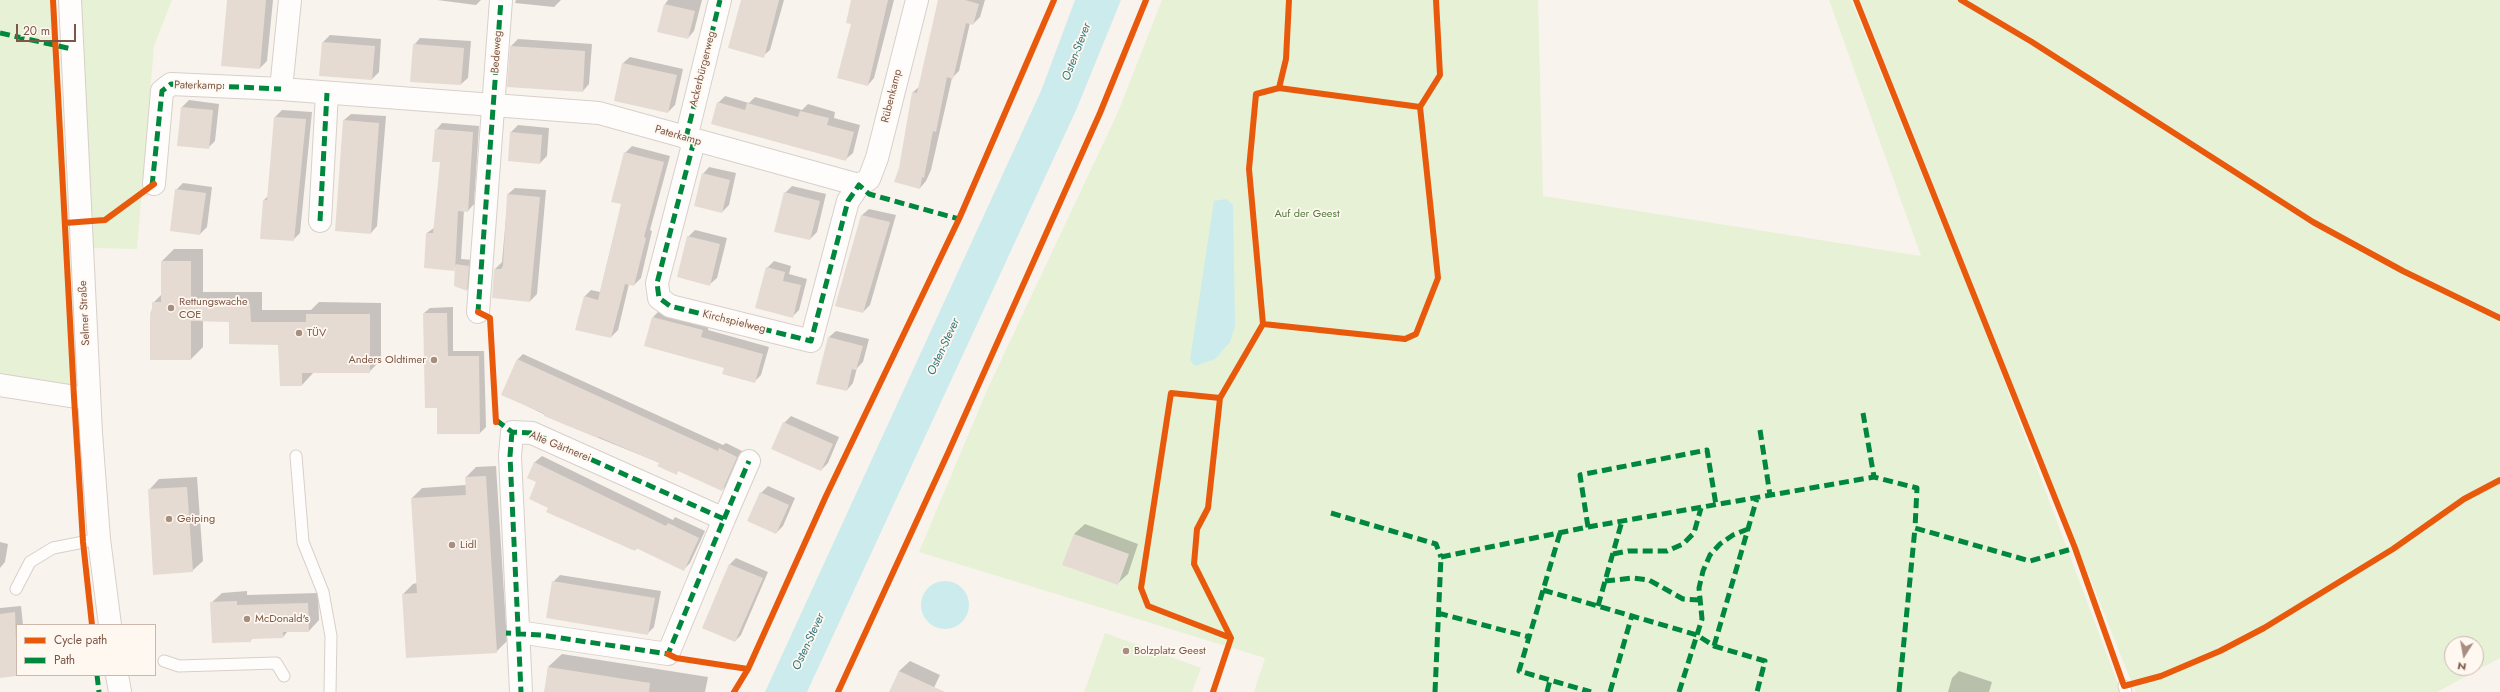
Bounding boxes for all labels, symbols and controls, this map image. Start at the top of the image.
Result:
scale bar [18,16,78,42]
water label: Osten-Stever [1059,21,1095,83]
text: 20 m [23,22,50,40]
street label: Bedeweg [489,30,505,74]
street label: Ackerbürgerweg [687,30,719,108]
street label: Rübenkamp [879,68,905,124]
street label: Paterkamp [174,79,222,93]
street label: Paterkamp [653,123,703,149]
park label: Auf der Geest [1274,207,1340,221]
street label: Selmer Straße [77,280,93,346]
place label: Rettungswache COE [179,295,248,321]
marker: Rettungswache COE [166,303,176,313]
street label: Kirchspielweg [701,308,767,336]
water label: Osten-Stever [925,316,963,378]
place label: TÜV [307,326,326,340]
marker: TÜV [294,328,304,338]
place label: Anders Oldtimer [349,353,426,367]
marker: Anders Oldtimer [429,355,439,365]
street label: Alte Gärtnerei [527,429,593,465]
place label: Geiping [177,512,215,526]
marker: Geiping [164,514,174,524]
place label: Lidl [460,538,477,552]
marker: Lidl [447,540,457,550]
water label: Osten-Stever [790,611,828,673]
place label: McDonald's [255,612,309,626]
marker: McDonald's [242,614,252,624]
legend [16,624,156,676]
text: Cycle path [54,631,107,649]
north arrow [2444,636,2484,676]
place label: Bolzplatz Geest [1134,644,1206,658]
marker: Bolzplatz Geest [1121,646,1131,656]
text: Path [54,651,75,669]
text: N [2456,658,2468,675]

